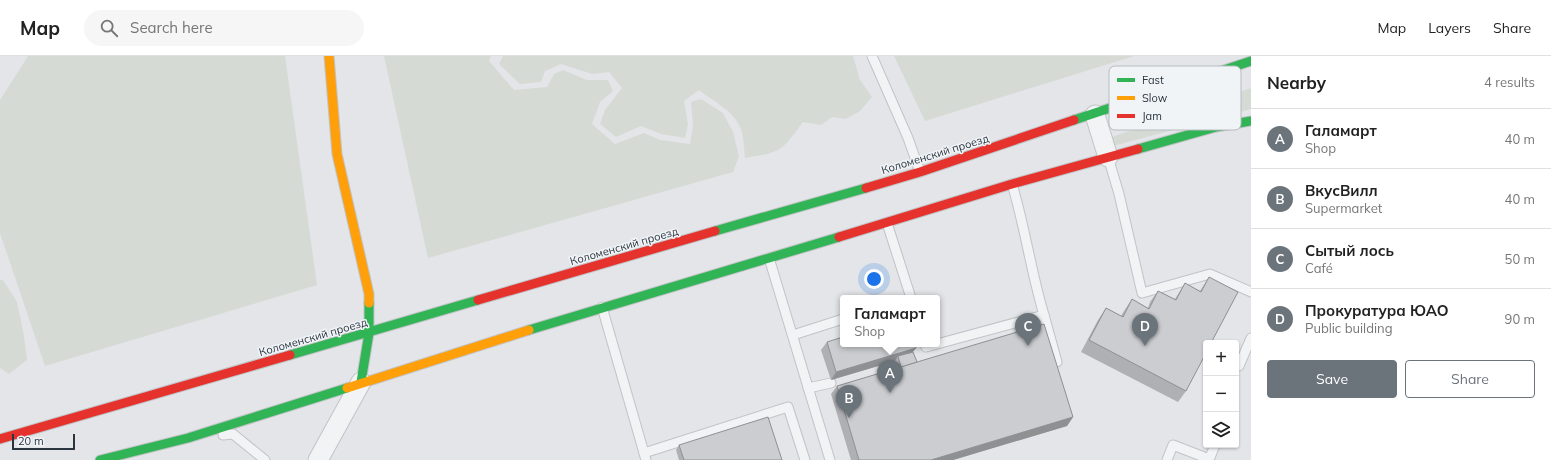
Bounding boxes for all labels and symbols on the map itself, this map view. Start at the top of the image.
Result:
legend [1109,66,1241,130]
text: Fast [1142,73,1164,87]
text: Slow [1142,91,1168,105]
text: Jam [1142,109,1162,123]
street label: Коломенский проезд [879,131,991,177]
street label: Коломенский проезд [568,224,680,268]
your location [864,269,884,289]
pin: C [1015,313,1041,346]
pin: D [1132,313,1158,346]
street label: Коломенский проезд [257,315,369,359]
pin: A [877,360,903,393]
pin: B [836,385,862,418]
scale bar [12,432,75,451]

